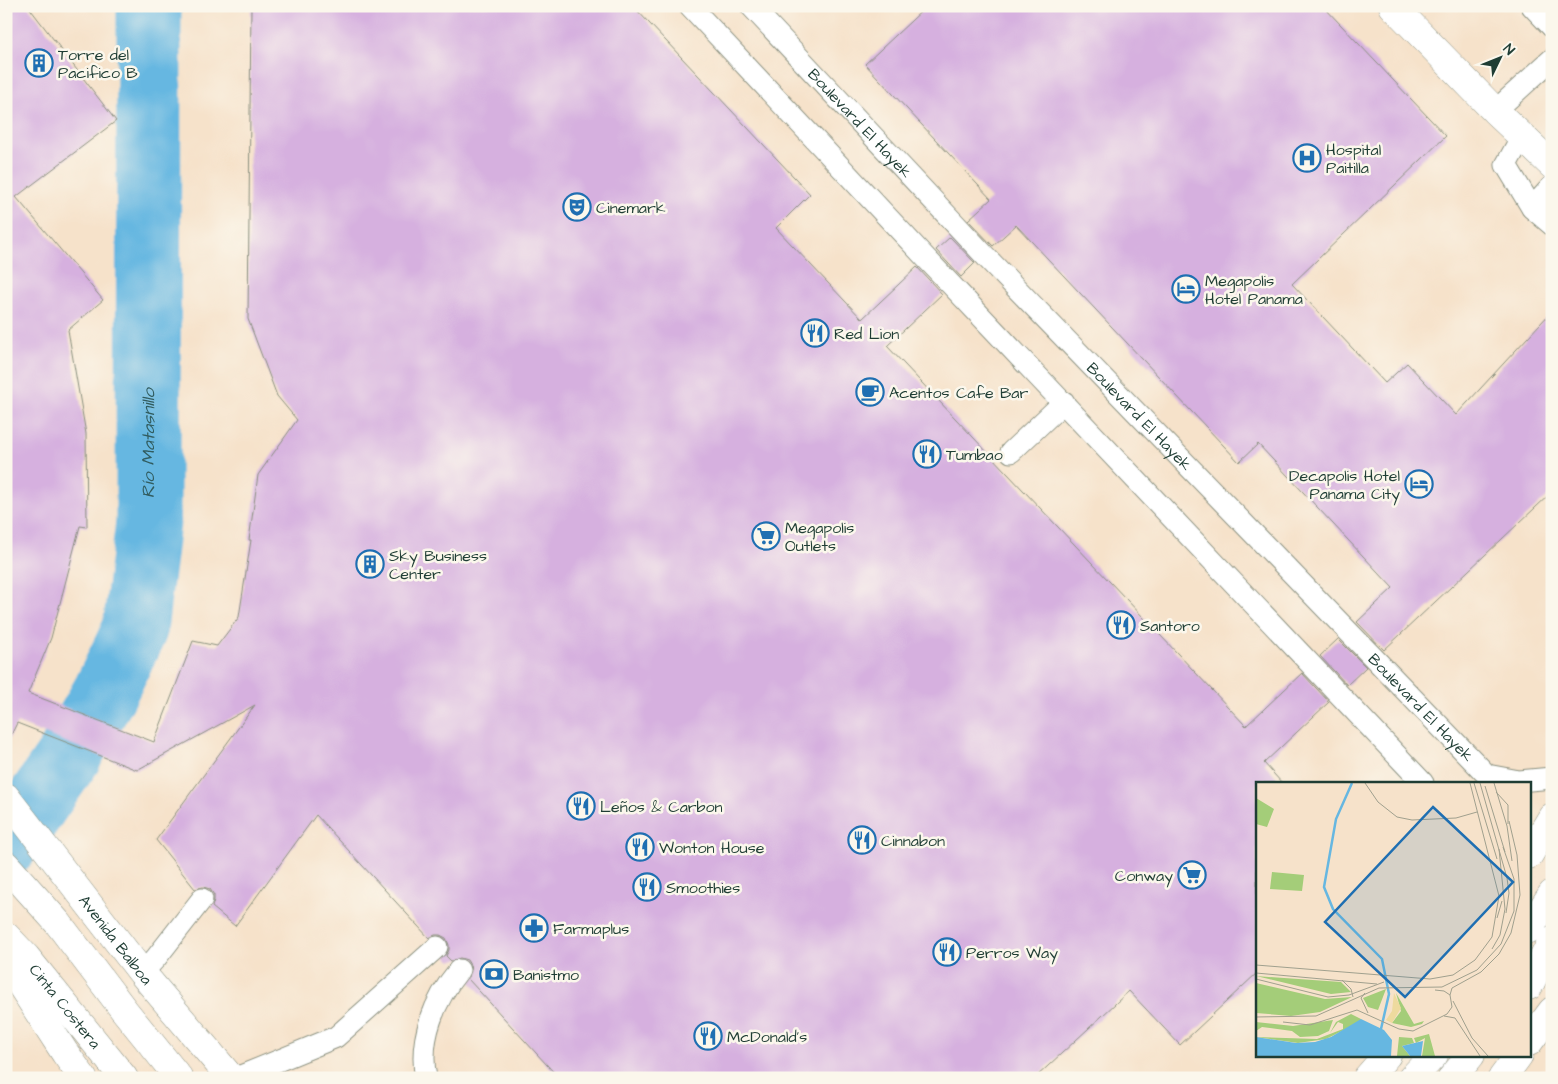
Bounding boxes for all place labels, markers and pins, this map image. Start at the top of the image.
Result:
place label: Torre del Pacifico B [58,44,138,84]
building icon: Torre del Pacifico B [24,48,54,78]
place label: Hospital Paitilla [1326,139,1381,179]
hospital icon: Hospital Paitilla [1292,143,1322,173]
theatre icon: Cinemark [562,192,592,222]
place label: Cinemark [596,197,666,219]
place label: Megapolis Hotel Panama [1205,270,1303,310]
hotel icon: Megapolis Hotel Panama [1171,274,1201,304]
restaurant icon: Red Lion [800,318,830,348]
place label: Red Lion [834,323,899,345]
cafe icon: Acentos Cafe Bar [855,377,885,407]
place label: Acentos Cafe Bar [889,382,1028,404]
restaurant icon: Tumbao [912,439,942,469]
place label: Tumbao [946,444,1003,466]
place label: Decapolis Hotel Panama City [1289,465,1400,506]
hotel icon: Decapolis Hotel Panama City [1404,469,1434,499]
place label: Megapolis Outlets [785,517,854,557]
supermarket icon: Megapolis Outlets [751,521,781,551]
place label: Sky Business Center [389,545,487,585]
building icon: Sky Business Center [355,549,385,579]
restaurant icon: Santoro [1106,610,1136,640]
place label: Santoro [1140,615,1200,637]
restaurant icon: Leños & Carbon [566,791,596,821]
place label: Leños & Carbon [600,796,723,818]
restaurant icon: Cinnabon [847,825,877,855]
place label: Cinnabon [881,830,945,852]
restaurant icon: Wonton House [625,832,655,862]
place label: Wonton House [659,837,765,859]
supermarket icon: Conway [1177,860,1207,890]
place label: Conway [1115,865,1173,888]
restaurant icon: Smoothies [632,872,662,902]
place label: Smoothies [666,877,740,899]
pharmacy icon: Farmaplus [519,913,549,943]
place label: Farmaplus [553,918,629,940]
restaurant icon: Perros Way [932,937,962,967]
place label: Perros Way [966,942,1058,965]
bank icon: Banistmo [479,959,509,989]
place label: Banistmo [513,964,579,986]
restaurant icon: McDonald's [693,1021,723,1051]
place label: McDonald's [727,1026,807,1048]

